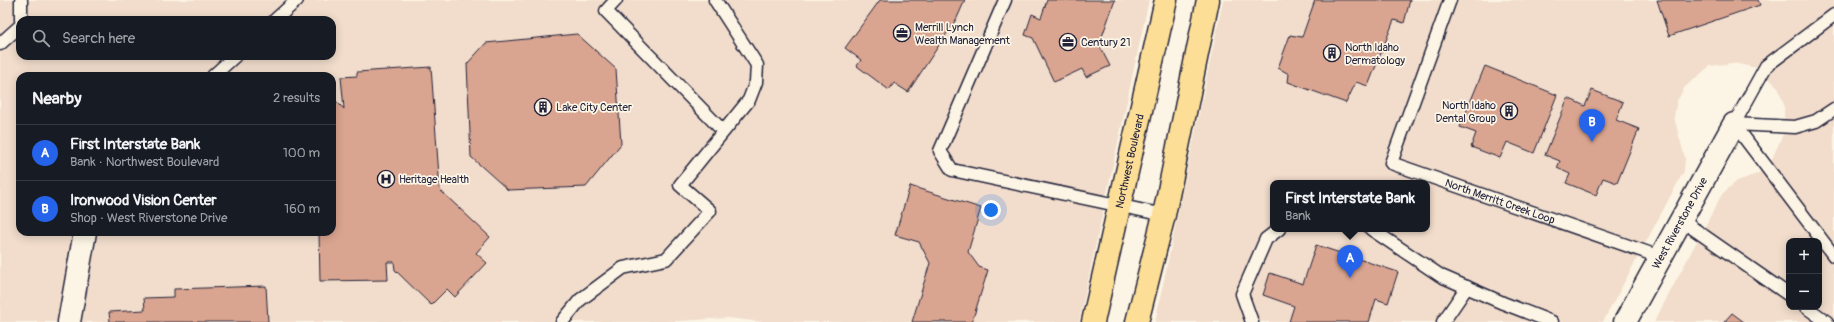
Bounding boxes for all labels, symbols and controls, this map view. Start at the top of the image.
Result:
search box [16,16,336,60]
place label: Merrill Lynch Wealth Management [915,21,1011,47]
office icon: Merrill Lynch Wealth Management [892,23,912,43]
icon: search [30,27,52,49]
text: Search here [62,29,135,48]
office icon: Century 21 [1058,32,1078,52]
place label: Century 21 [1081,36,1131,49]
place label: North Idaho Dermatology [1345,41,1405,67]
building icon: North Idaho Dermatology [1322,43,1342,63]
text: Nearby [32,88,81,109]
text: 2 results [273,90,320,106]
building icon: Lake City Center [533,97,553,117]
place label: North Idaho Dental Group [1436,99,1496,125]
place label: Lake City Center [556,101,632,114]
building icon: North Idaho Dental Group [1499,101,1519,121]
pin: B [1579,109,1605,142]
street label: Northwest Boulevard [1113,113,1147,210]
text: First Interstate Bank [70,135,200,154]
text: A [41,145,49,161]
text: 100 m [283,145,320,161]
text: Bank · Northwest Boulevard [70,154,219,170]
hospital icon: Heritage Health [376,169,396,189]
place label: Heritage Health [399,173,469,186]
street label: West Riverstone Drive [1650,175,1711,271]
street label: North Merritt Creek Loop [1443,176,1557,227]
popup [1270,180,1430,232]
text: First Interstate Bank [1285,189,1415,208]
text: Ironwood Vision Center [70,191,217,210]
your location [981,200,1001,220]
text: B [41,201,49,217]
text: 160 m [284,201,320,217]
text: Bank [1285,208,1311,224]
text: Shop · West Riverstone Drive [70,210,228,226]
map controls [1786,238,1822,310]
button: + [1786,238,1822,274]
pin: A [1337,245,1363,278]
button: − [1786,274,1822,310]

